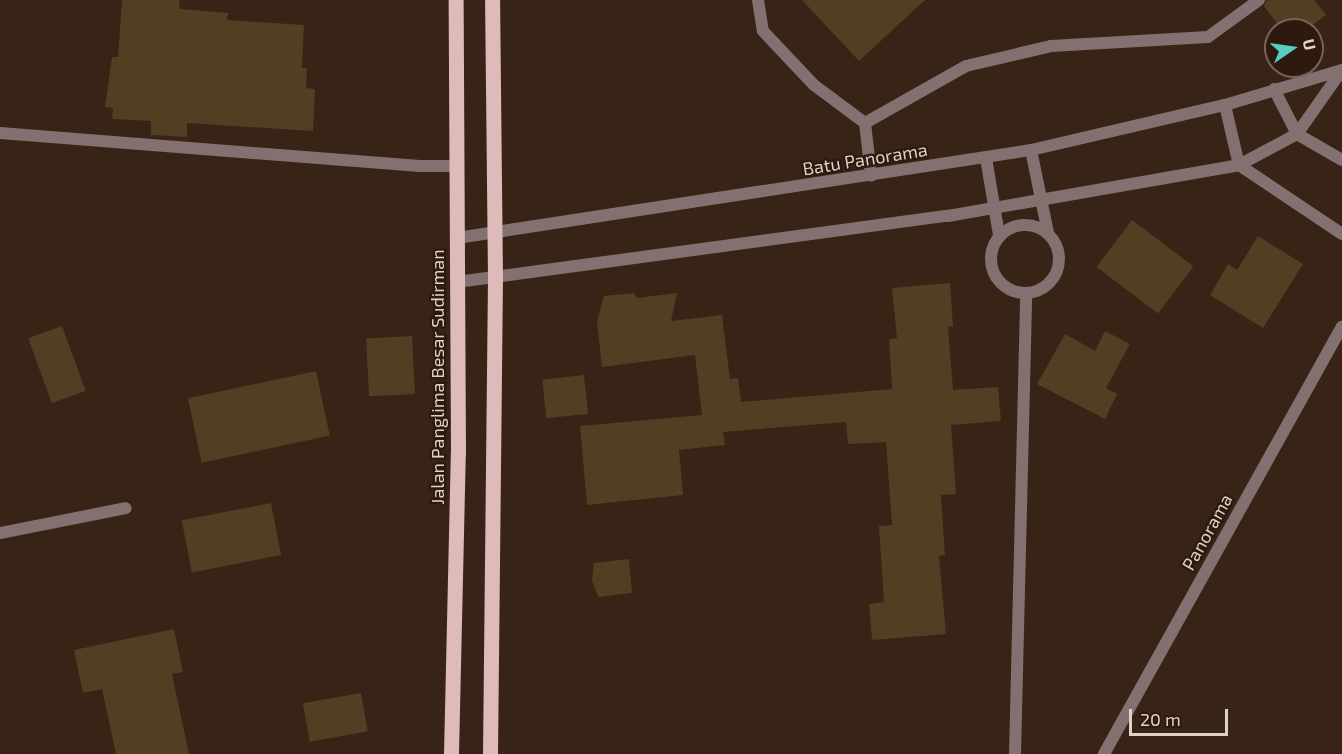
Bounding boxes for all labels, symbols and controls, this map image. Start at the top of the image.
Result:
north arrow [1264,18,1324,78]
text: U [1300,37,1321,52]
street label: Batu Panorama [801,138,929,180]
street label: Jalan Panglima Besar Sudirman [426,249,448,505]
street label: Panorama [1177,490,1237,574]
scale bar [1132,697,1231,735]
text: 20 m [1140,708,1181,730]

